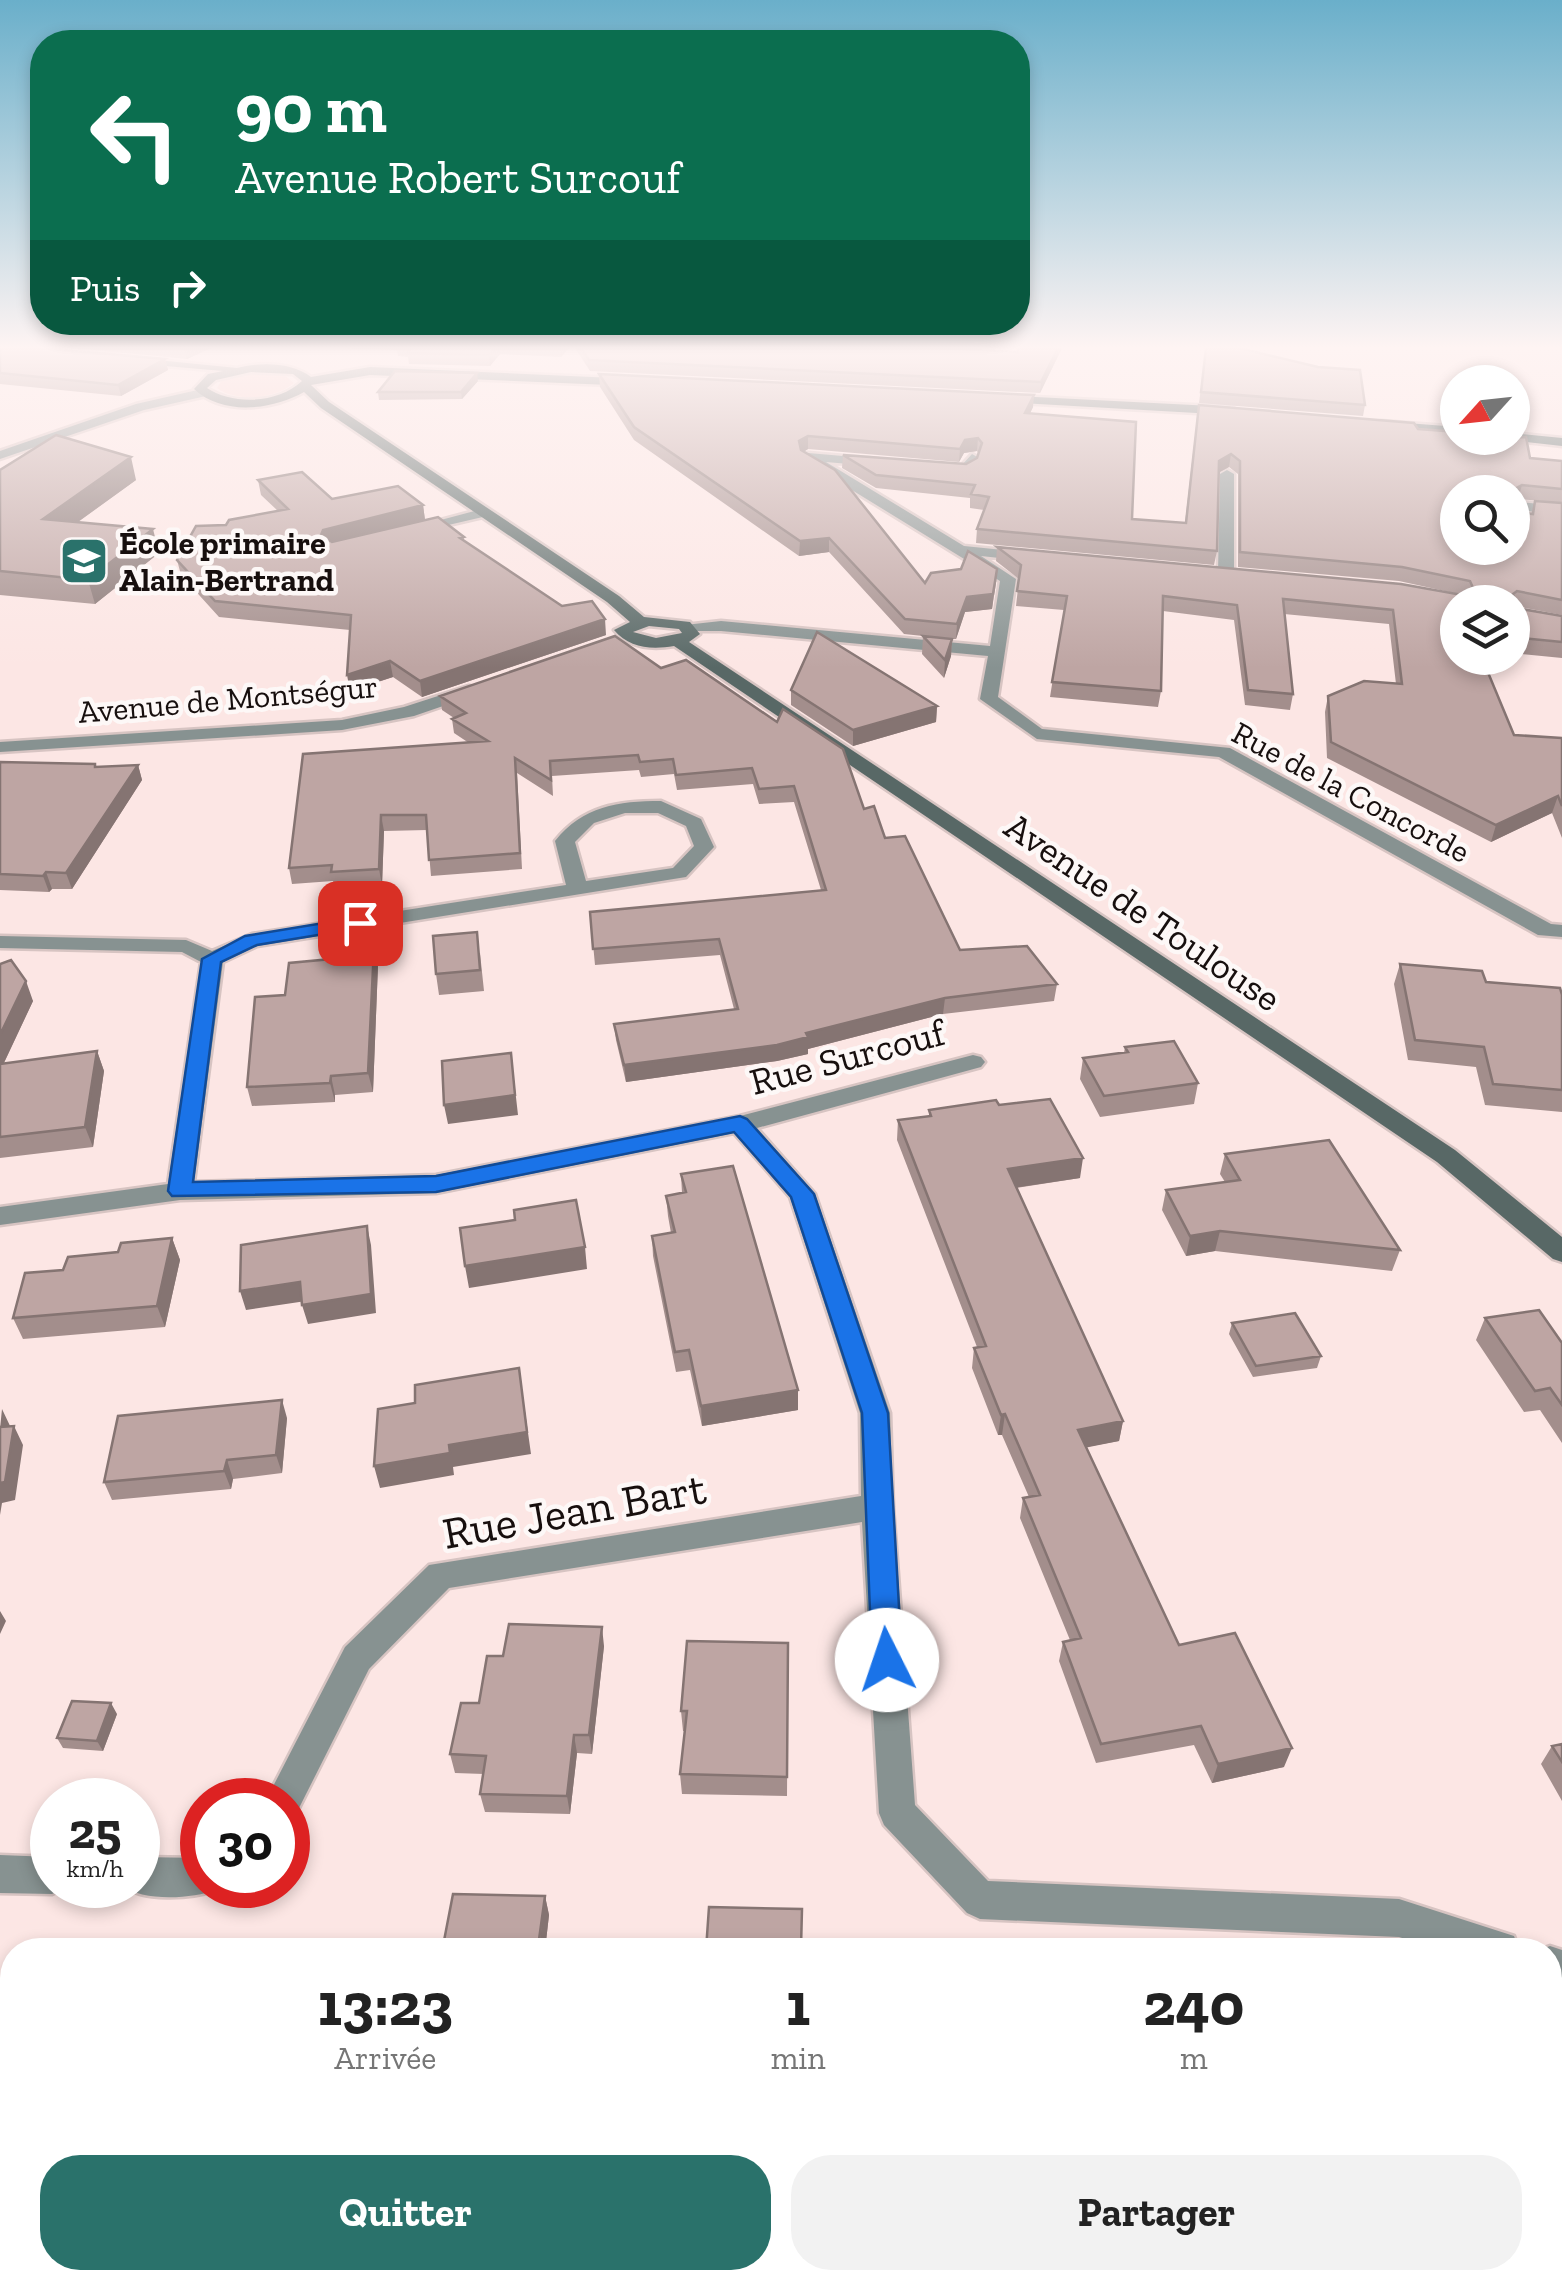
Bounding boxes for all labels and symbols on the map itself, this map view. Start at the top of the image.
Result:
north arrow [1440,365,1530,455]
place label: École primaire Alain-Bertrand [119,524,334,599]
school or university icon: École primaire Alain-Bertrand [58,535,110,587]
street label: Avenue de Montségur [77,667,379,731]
street label: Rue de la Concorde [1226,713,1476,871]
street label: Avenue de Toulouse [996,803,1290,1021]
pin [318,881,403,966]
street label: Rue Surcouf [745,1008,952,1105]
street label: Rue Jean Bart [438,1461,710,1561]
position arrow [835,1608,939,1712]
speed limit sign: 30 [180,1778,310,1908]

